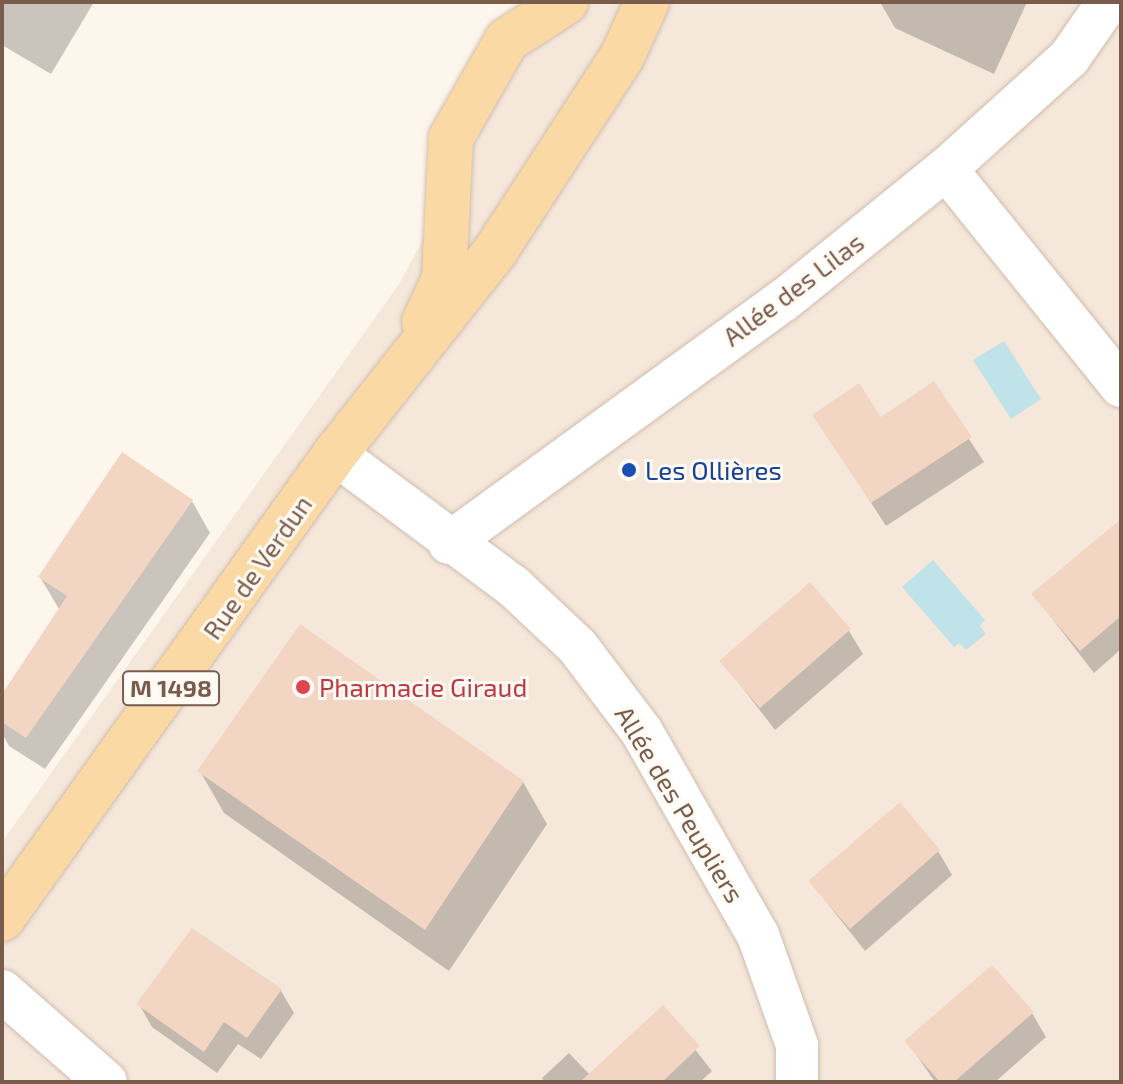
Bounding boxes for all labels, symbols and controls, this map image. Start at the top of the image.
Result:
street label: Allée des Lilas [716,226,870,352]
place label: Les Ollières [645,454,782,486]
marker: Les Ollières [620,461,638,479]
street label: Rue de Verdun [196,489,318,645]
road number: M 1498 [121,668,221,708]
place label: Pharmacie Giraud [319,671,527,703]
marker: Pharmacie Giraud [294,678,312,696]
street label: Allée des Peupliers [609,700,751,908]

